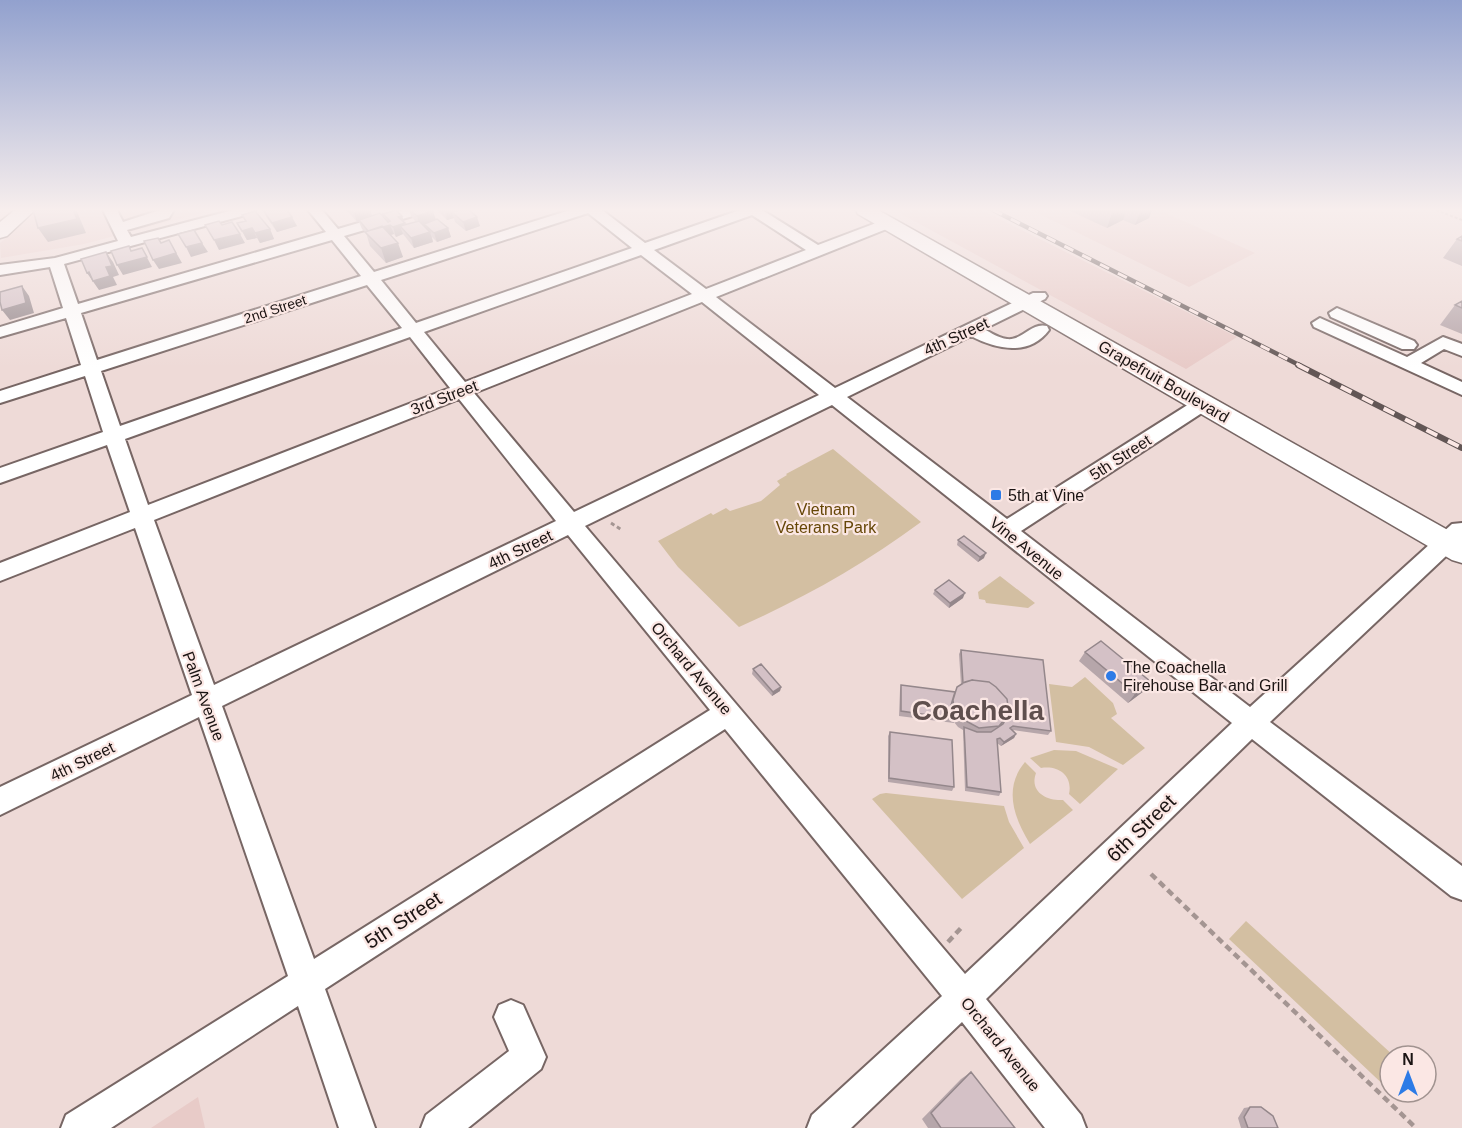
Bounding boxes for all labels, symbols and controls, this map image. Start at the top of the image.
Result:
street label: 2nd Street [242,291,308,327]
street label: 4th Street [921,314,992,359]
street label: Grapefruit Boulevard [1096,337,1232,426]
street label: 3rd Street [408,377,481,418]
street label: 5th Street [1087,431,1154,483]
place label: 5th at Vine [1008,487,1084,504]
marker: 5th at Vine [989,488,1003,502]
park label: Vietnam Veterans Park [776,501,877,536]
street label: Vine Avenue [987,514,1067,583]
street label: 4th Street [485,526,556,572]
street label: Orchard Avenue [648,619,735,718]
street label: Palm Avenue [179,649,228,743]
place label: The Coachella Firehouse Bar and Grill [1123,659,1288,694]
marker: The Coachella Firehouse Bar and Grill [1104,669,1118,683]
district label: Coachella [912,695,1045,726]
street label: 4th Street [47,738,118,784]
street label: 6th Street [1102,790,1180,866]
street label: 5th Street [361,887,446,953]
street label: Orchard Avenue [958,994,1044,1095]
north arrow [1378,1044,1438,1104]
text: N [1402,1051,1414,1068]

